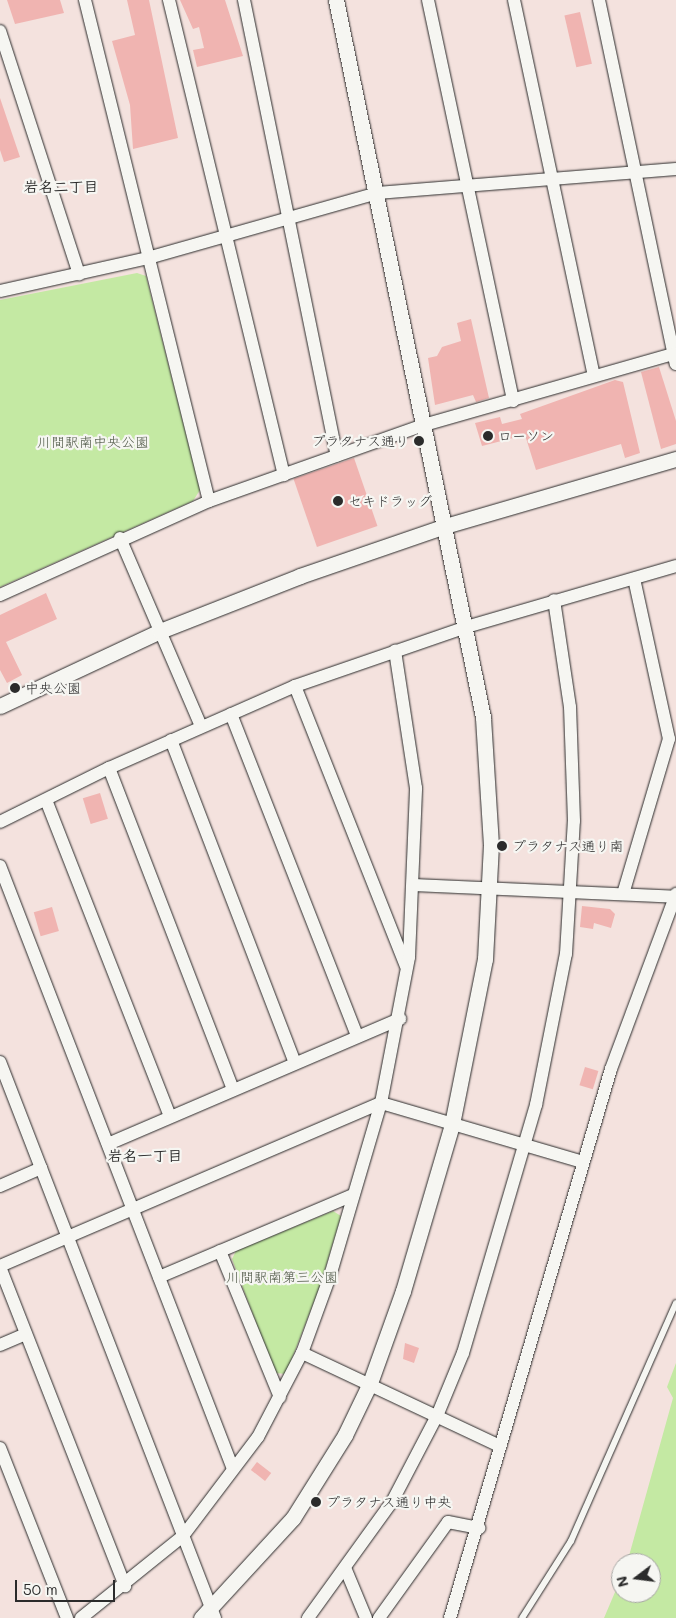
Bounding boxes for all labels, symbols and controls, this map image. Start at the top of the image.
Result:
district label: 岩名二丁目 [24,178,98,196]
place label: ローソン [498,428,554,444]
marker: ローソン [482,430,494,442]
place label: プラタナス通り [311,433,409,449]
park label: 川間駅南中央公園 [37,434,149,450]
marker: プラタナス通り [413,435,425,447]
place label: セキドラッグ [348,493,432,509]
marker: セキドラッグ [332,495,344,507]
place label: 中央公園 [25,680,81,696]
marker: 中央公園 [9,682,21,694]
place label: プラタナス通り南 [512,838,624,854]
marker: プラタナス通り南 [496,840,508,852]
district label: 岩名一丁目 [108,1147,182,1165]
park label: 川間駅南第三公園 [226,1269,338,1285]
place label: プラタナス通り中央 [326,1494,452,1510]
marker: プラタナス通り中央 [310,1496,322,1508]
north arrow [611,1553,661,1603]
scale bar [18,1570,118,1602]
text: N [611,1574,633,1589]
text: 50 m [23,1579,58,1599]

